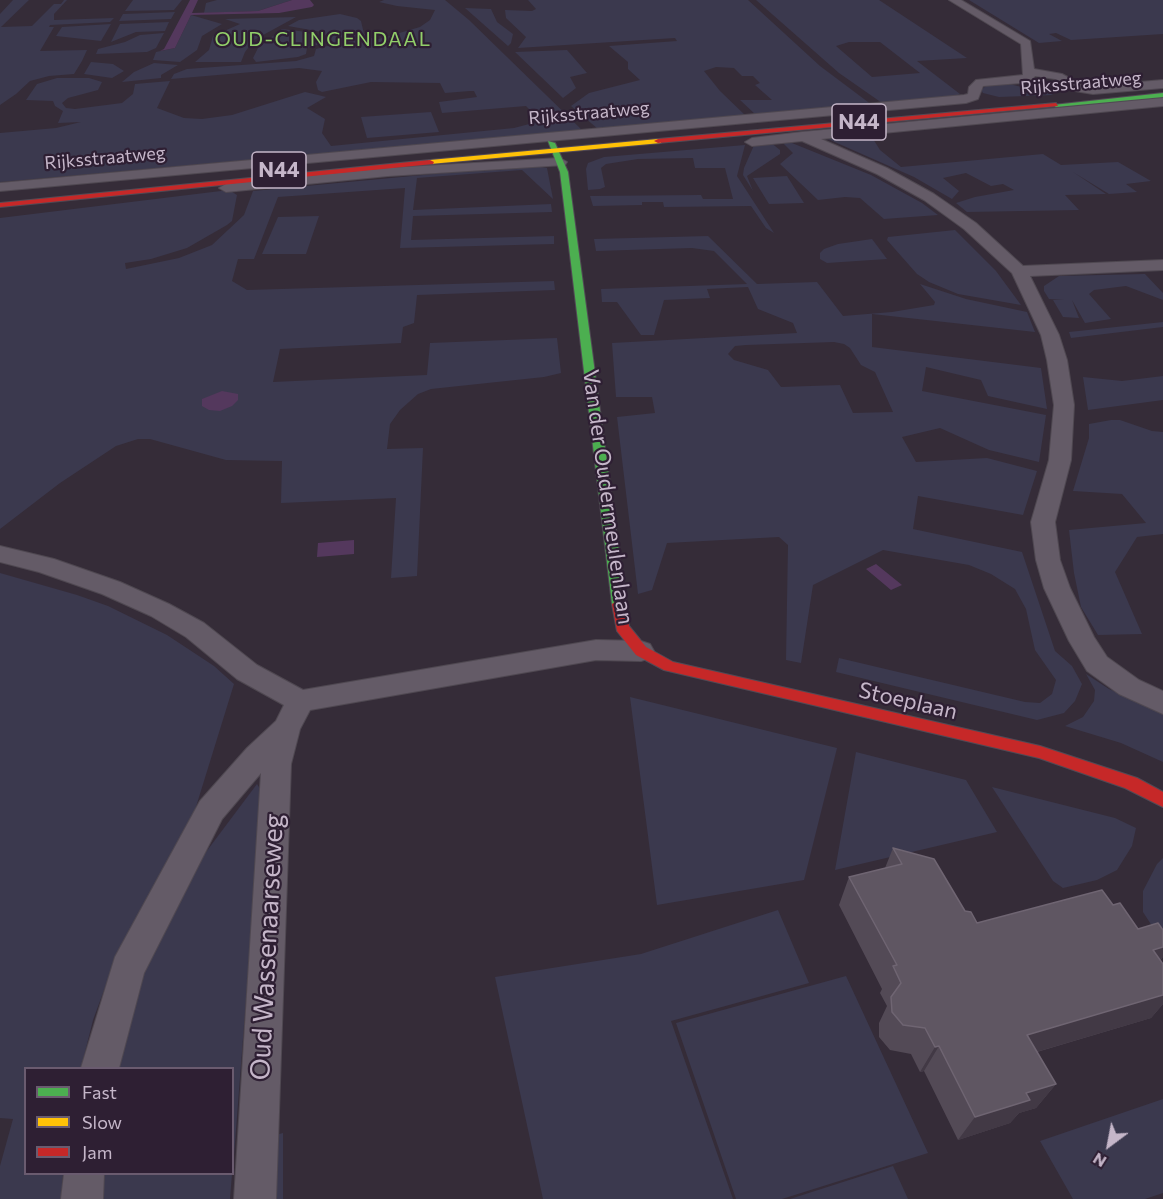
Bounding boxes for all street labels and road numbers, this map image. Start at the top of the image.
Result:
street label: Rijksstraatweg [1020,67,1142,99]
street label: Rijksstraatweg [528,97,650,129]
road number: N44 [832,104,886,140]
street label: Rijksstraatweg [44,142,166,174]
road number: N44 [252,152,306,188]
street label: Van der Oudermeulenlaan [577,368,639,626]
street label: Stoeplaan [856,677,960,725]
street label: Oud Wassenaarseweg [244,813,290,1081]

